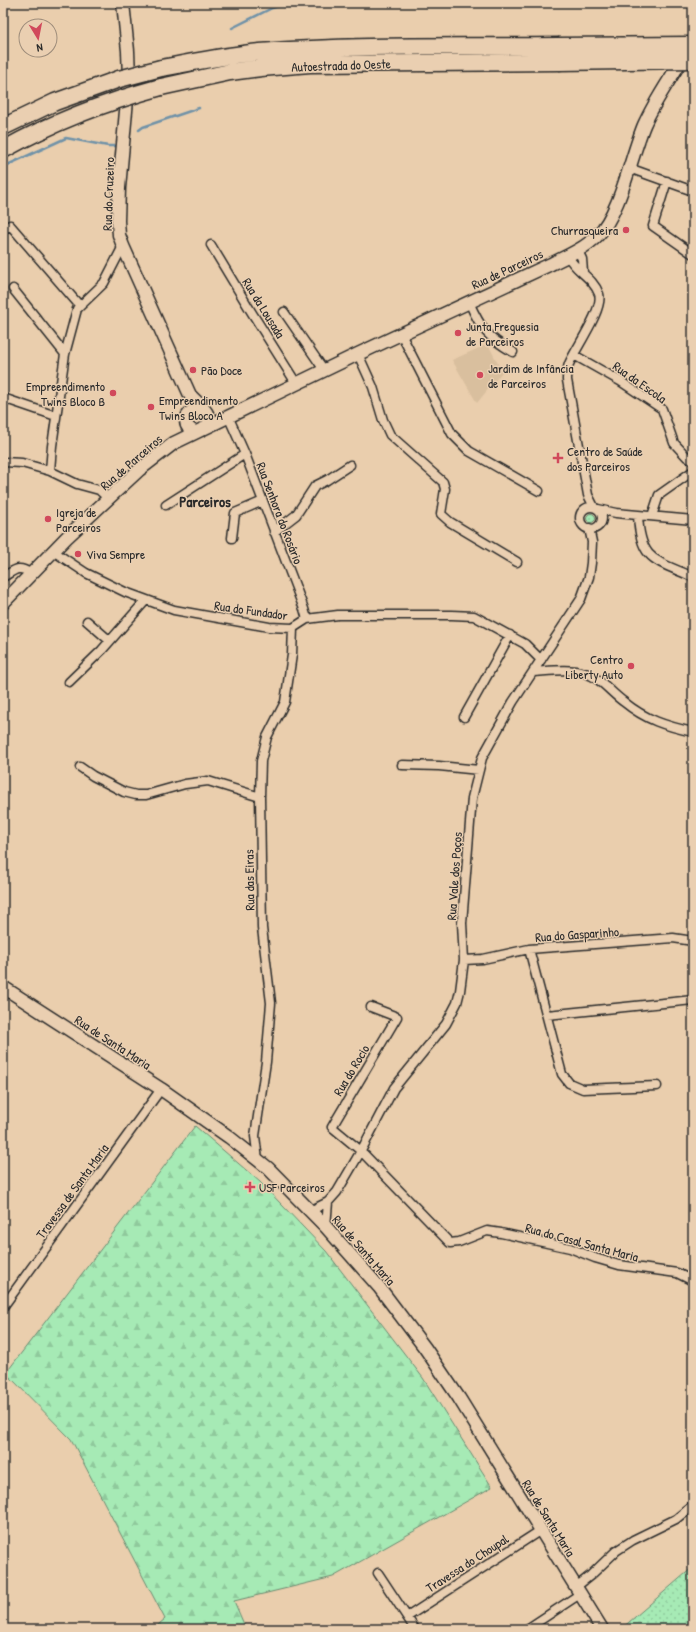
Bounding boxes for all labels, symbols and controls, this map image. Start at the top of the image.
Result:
north arrow [18,18,58,58]
text: N [35,40,44,55]
street label: Autoestrada do Oeste [291,54,391,76]
street label: Rua do Cruzeiro [98,157,118,231]
place label: Churrasqueira [551,221,618,239]
marker: Churrasqueira [621,225,631,235]
street label: Rua de Parceiros [468,245,546,293]
street label: Rua da Lousada [238,274,290,342]
place label: Junta Freguesia de Parceiros [466,317,539,350]
marker: Junta Freguesia de Parceiros [453,328,463,338]
street label: Rua da Escola [609,357,671,407]
place label: Jardim de Infância de Parceiros [488,359,574,392]
place label: Pão Doce [201,361,242,379]
marker: Pão Doce [188,365,198,375]
marker: Jardim de Infância de Parceiros [475,370,485,380]
place label: Empreendimento Twins Bloco B [26,377,105,410]
marker: Empreendimento Twins Bloco B [108,388,118,398]
place label: Empreendimento Twins Bloco A [159,391,238,424]
marker: Empreendimento Twins Bloco A [146,402,156,412]
street label: Rua de Parceiros [96,430,166,494]
place label: Centro de Saúde dos Parceiros [567,442,643,475]
marker: Centro de Saúde dos Parceiros [552,452,564,464]
street label: Rua Senhora do Rosário [252,459,308,567]
district label: Parceiros [179,491,231,512]
place label: Igreja de Parceiros [56,503,101,536]
marker: Igreja de Parceiros [43,514,53,524]
place label: Viva Sempre [86,545,145,563]
marker: Viva Sempre [73,549,83,559]
street label: Rua do Fundador [213,596,289,624]
place label: Centro Liberty Auto [566,650,623,683]
marker: Centro Liberty Auto [626,661,636,671]
street label: Rua Vale dos Poços [442,831,466,921]
street label: Rua das Eiras [239,849,259,911]
street label: Rua do Gasparinho [534,922,620,946]
street label: Rua de Santa Maria [71,1011,155,1073]
street label: Rua do Rocio [329,1041,373,1099]
street label: Travessa de Santa Maria [31,1140,113,1242]
place label: USF Parceiros [259,1178,325,1196]
marker: USF Parceiros [244,1181,256,1193]
street label: Rua de Santa Maria [328,1211,400,1289]
street label: Rua do Casal Santa Maria [523,1218,641,1266]
street label: Rua de Santa Maria [518,1476,580,1560]
street label: Travessa do Choupal [422,1529,512,1596]

